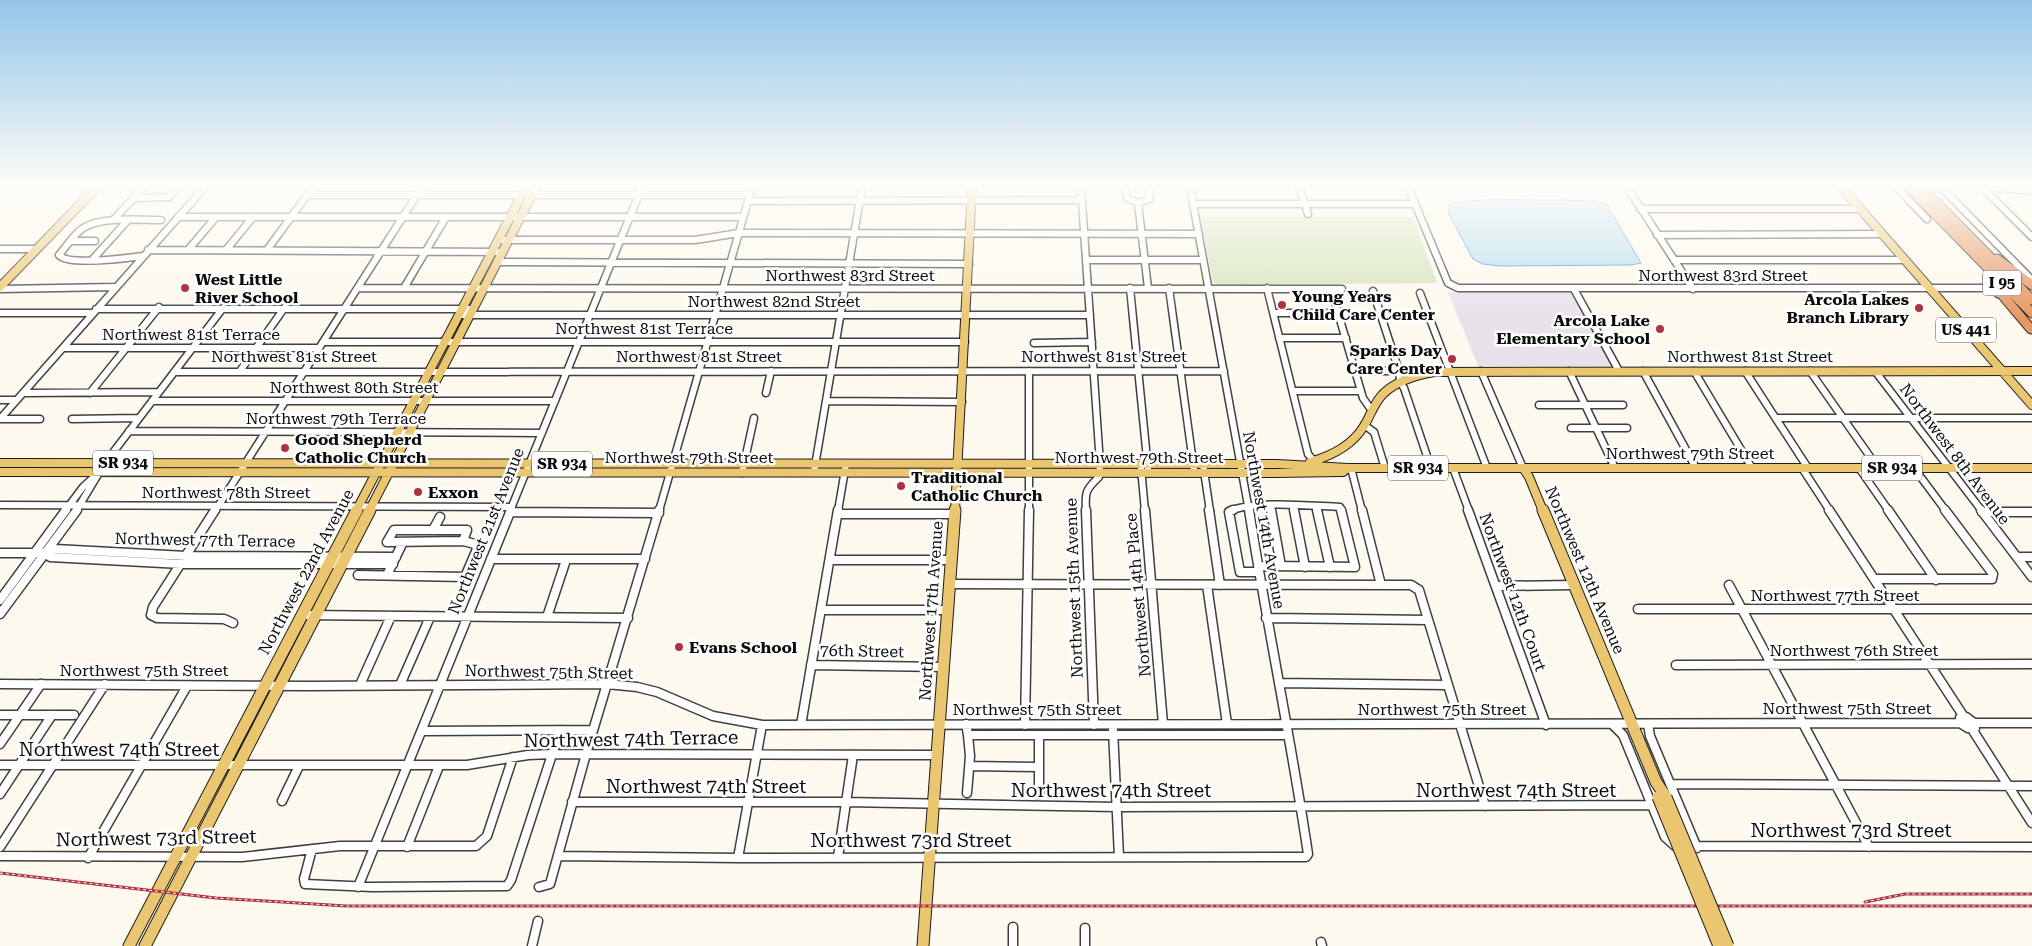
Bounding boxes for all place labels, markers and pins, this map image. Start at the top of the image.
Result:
place label: West Little River School [195,270,299,307]
marker: West Little River School [179,282,191,294]
place label: Young Years Child Care Center [1292,287,1435,324]
place label: Arcola Lakes Branch Library [1787,290,1909,327]
marker: Young Years Child Care Center [1276,299,1288,311]
marker: Arcola Lakes Branch Library [1913,302,1925,314]
place label: Arcola Lake Elementary School [1496,311,1651,348]
marker: Arcola Lake Elementary School [1654,323,1666,335]
place label: Sparks Day Care Center [1346,341,1442,378]
marker: Sparks Day Care Center [1446,353,1458,365]
place label: Good Shepherd Catholic Church [295,430,427,467]
marker: Good Shepherd Catholic Church [279,442,291,454]
place label: Traditional Catholic Church [911,468,1043,505]
marker: Traditional Catholic Church [895,480,907,492]
place label: Exxon [428,483,479,502]
marker: Exxon [412,486,424,498]
place label: Evans School [689,638,798,657]
marker: Evans School [673,641,685,653]

